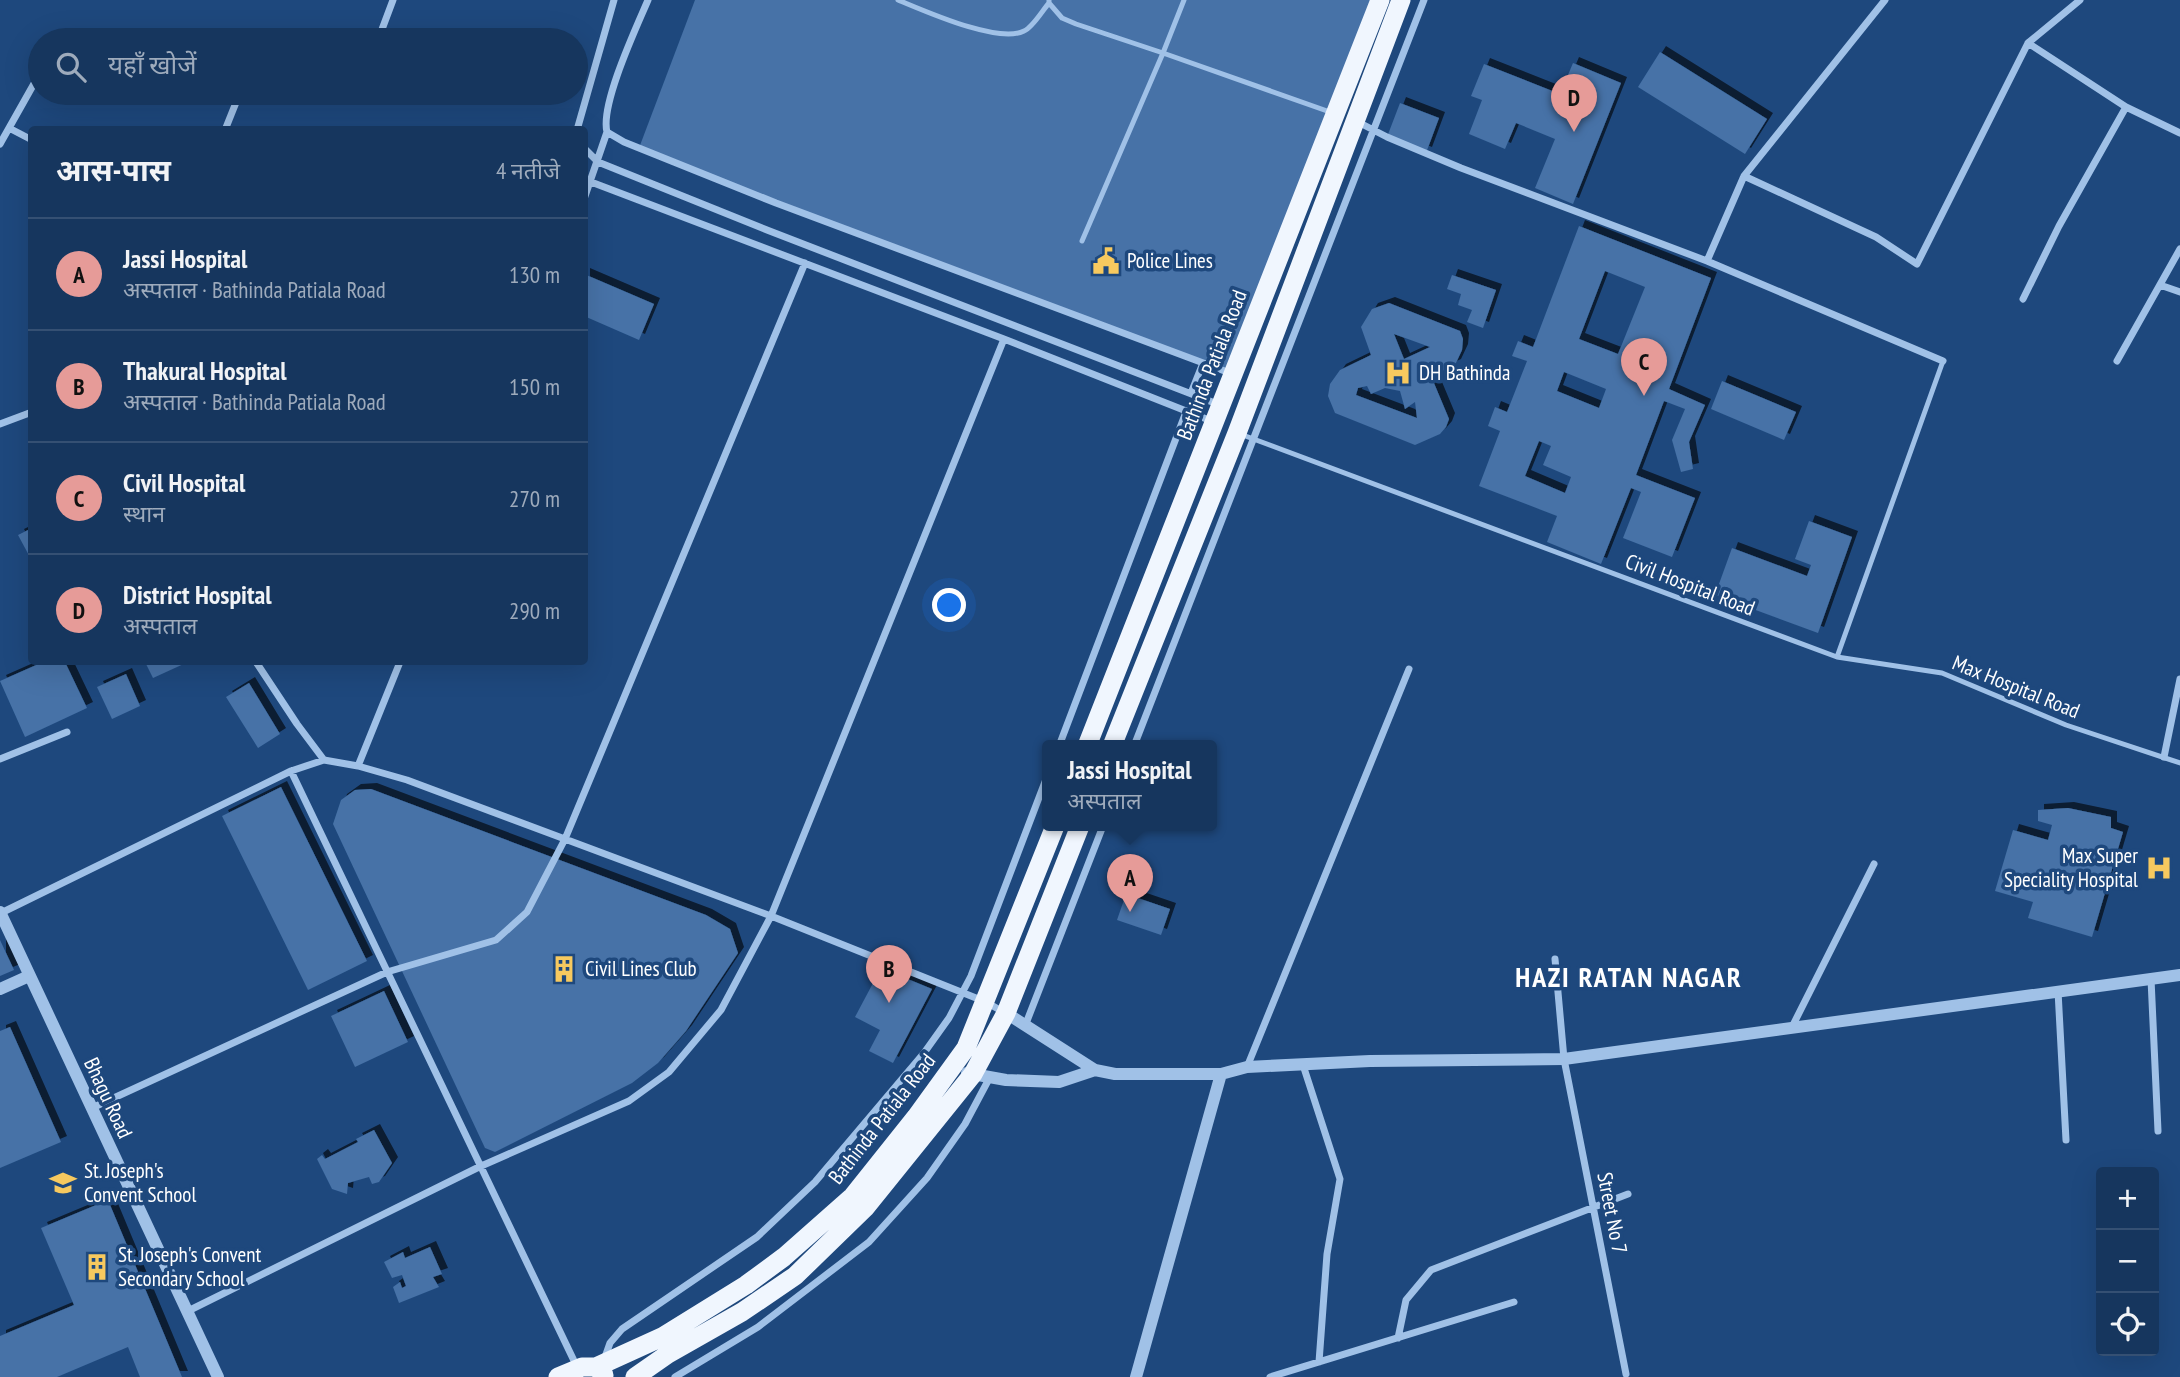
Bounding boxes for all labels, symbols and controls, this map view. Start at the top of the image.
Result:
search box [28,28,588,105]
icon: search [52,48,90,86]
text: यहाँ खोजें [108,48,196,81]
pin: D [1551,74,1597,132]
text: आस-पास [56,150,171,189]
text: 4 नतीजे [496,156,560,185]
text: Jassi Hospital [123,242,247,275]
public building icon: Police Lines [1091,246,1121,276]
place label: Police Lines [1127,247,1213,274]
text: A [73,260,85,289]
text: 130 m [509,260,560,289]
text: अस्पताल · Bathinda Patiala Road [123,275,386,304]
street label: Bathinda Patiala Road [1171,286,1253,444]
pin: C [1621,338,1667,396]
text: Thakural Hospital [123,354,287,387]
hospital icon: DH Bathinda [1383,358,1413,388]
place label: DH Bathinda [1419,359,1510,386]
text: B [73,372,85,401]
text: 150 m [509,372,560,401]
text: अस्पताल · Bathinda Patiala Road [123,387,386,416]
text: Civil Hospital [123,466,245,499]
text: C [74,484,84,513]
text: 270 m [509,484,560,513]
text: स्थान [123,499,165,528]
street label: Civil Hospital Road [1622,547,1759,622]
text: District Hospital [123,578,272,611]
your location [932,588,966,622]
text: D [73,596,85,625]
text: 290 m [509,596,560,625]
text: अस्पताल [123,611,197,640]
street label: Max Hospital Road [1949,649,2084,724]
popup [1042,740,1217,831]
text: Jassi Hospital [1067,753,1192,786]
text: अस्पताल [1067,786,1142,815]
place label: Max Super Speciality Hospital [2004,842,2138,893]
hospital icon: Max Super Speciality Hospital [2144,853,2174,883]
pin: A [1107,854,1153,912]
pin: B [866,945,912,1003]
building icon: Civil Lines Club [549,954,579,984]
place label: Civil Lines Club [585,955,697,982]
district label: HAZI RATAN NAGAR [1515,958,1743,995]
street label: Bathinda Patiala Road [822,1048,941,1190]
street label: Bhagu Road [78,1053,139,1142]
place label: St. Joseph's Convent School [84,1157,196,1208]
map controls [2096,1167,2159,1356]
button: + [2096,1167,2159,1230]
school or university icon: St. Joseph's Convent School [48,1168,78,1198]
street label: Street No 7 [1591,1170,1634,1256]
button: − [2096,1230,2159,1293]
place label: St. Joseph's Convent Secondary School [118,1241,261,1292]
building icon: St. Joseph's Convent Secondary School [82,1252,112,1282]
button: locate [2096,1293,2159,1356]

